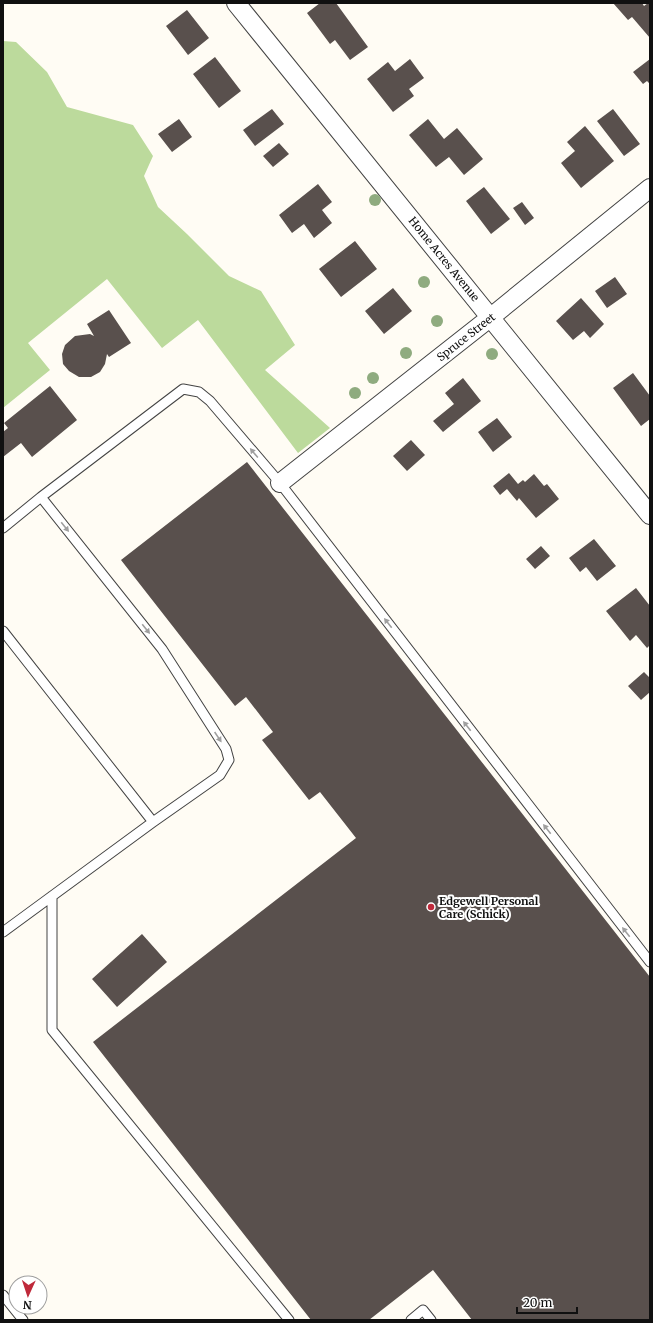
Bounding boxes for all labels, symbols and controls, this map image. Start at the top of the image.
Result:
street label: Home Acres Avenue [406,214,483,304]
street label: Spruce Street [434,309,499,364]
one-way arrow [250,448,259,458]
one-way arrow [61,522,69,533]
one-way arrow [384,617,392,628]
one-way arrow [142,623,150,634]
one-way arrow [463,720,472,731]
one-way arrow [214,732,222,742]
one-way arrow [542,823,551,834]
place label: Edgewell Personal Care (Schick) [439,894,539,921]
marker: Edgewell Personal Care (Schick) [426,902,436,912]
one-way arrow [622,926,630,937]
north arrow [8,1275,48,1315]
scale bar [517,1289,577,1315]
text: 20 m [523,1295,552,1310]
text: N [22,1298,32,1312]

